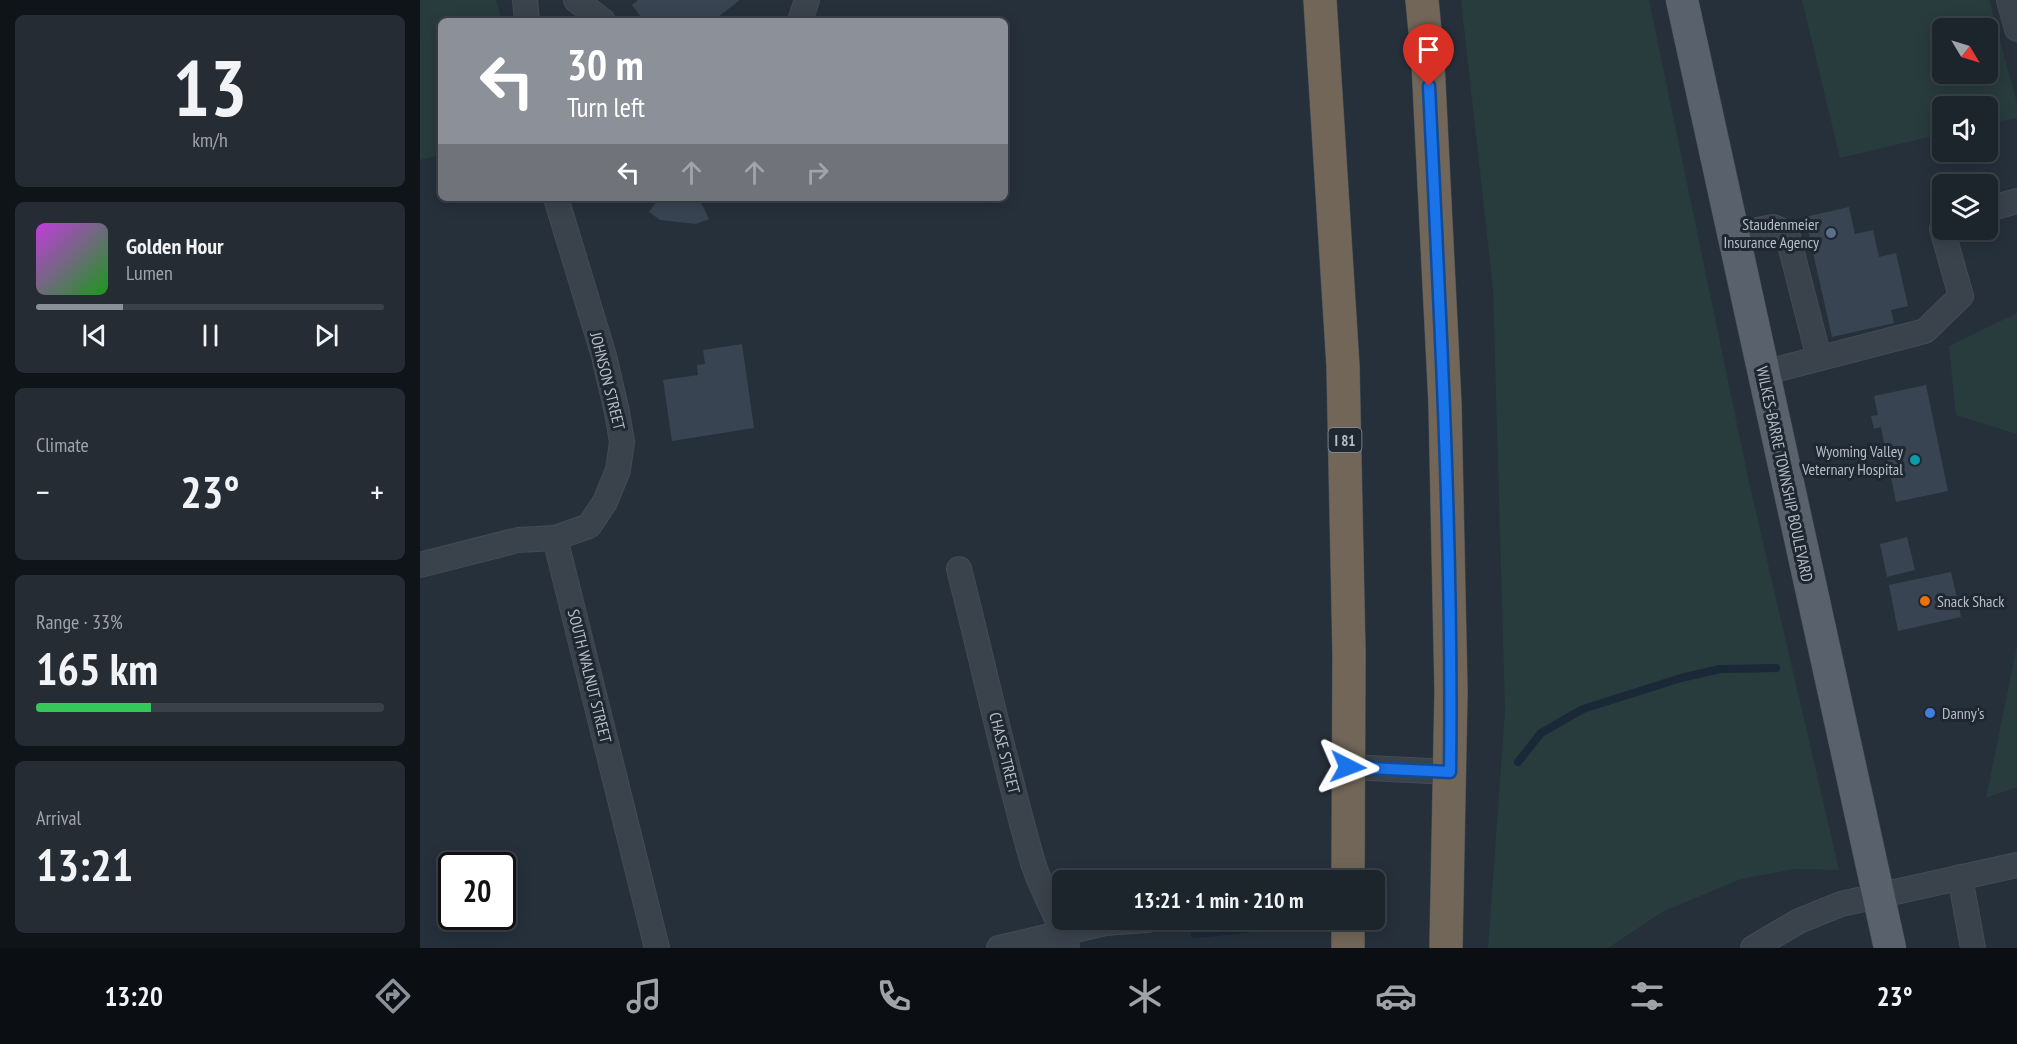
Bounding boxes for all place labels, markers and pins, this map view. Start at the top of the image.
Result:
pin [1403,24,1454,86]
place label: Staudenmeier Insurance Agency [1724,214,1820,252]
marker: Staudenmeier Insurance Agency [1824,226,1838,240]
place label: Wyoming Valley Veternary Hospital [1801,441,1903,479]
marker: Wyoming Valley Veternary Hospital [1908,453,1922,467]
place label: Snack Shack [1937,591,2005,611]
marker: Snack Shack [1918,594,1932,608]
place label: Danny's [1942,703,1984,723]
marker: Danny's [1923,706,1937,720]

